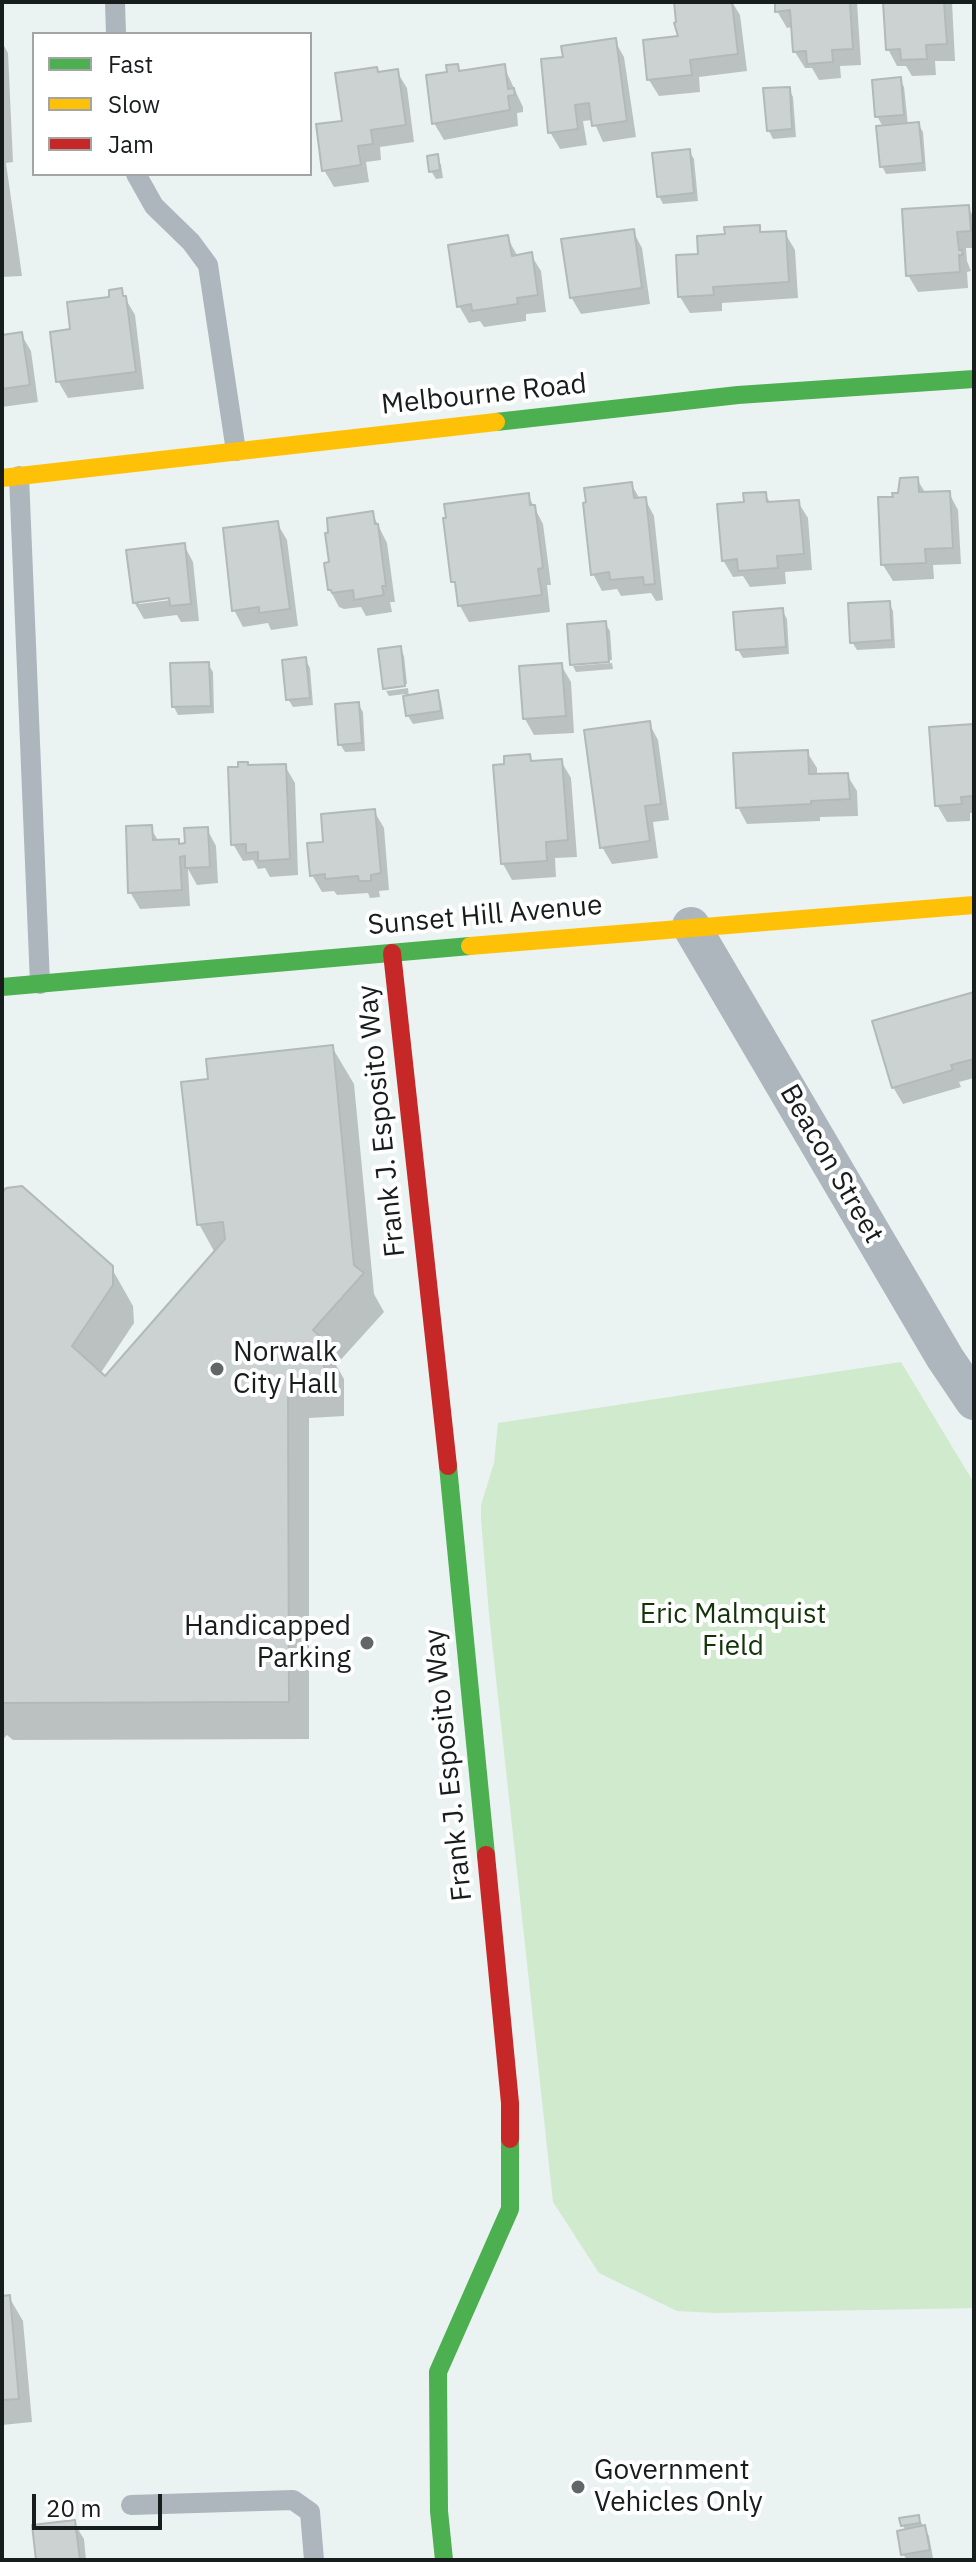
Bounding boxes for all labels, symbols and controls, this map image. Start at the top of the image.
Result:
legend [32,32,312,176]
text: Fast [108,48,153,80]
text: Slow [108,88,160,120]
text: Jam [108,128,154,160]
street label: Melbourne Road [380,368,588,422]
street label: Sunset Hill Avenue [366,889,604,943]
street label: Frank J. Esposito Way [351,983,413,1259]
street label: Beacon Street [772,1079,890,1249]
place label: Norwalk City Hall [233,1336,338,1402]
marker: Norwalk City Hall [208,1360,226,1378]
park label: Eric Malmquist Field [640,1598,826,1664]
place label: Handicapped Parking [184,1610,351,1676]
street label: Frank J. Esposito Way [418,1627,480,1903]
marker: Handicapped Parking [358,1634,376,1652]
place label: Government Vehicles Only [594,2454,763,2520]
scale bar [36,2478,166,2528]
marker: Government Vehicles Only [569,2478,587,2496]
text: 20 m [46,2492,101,2524]

